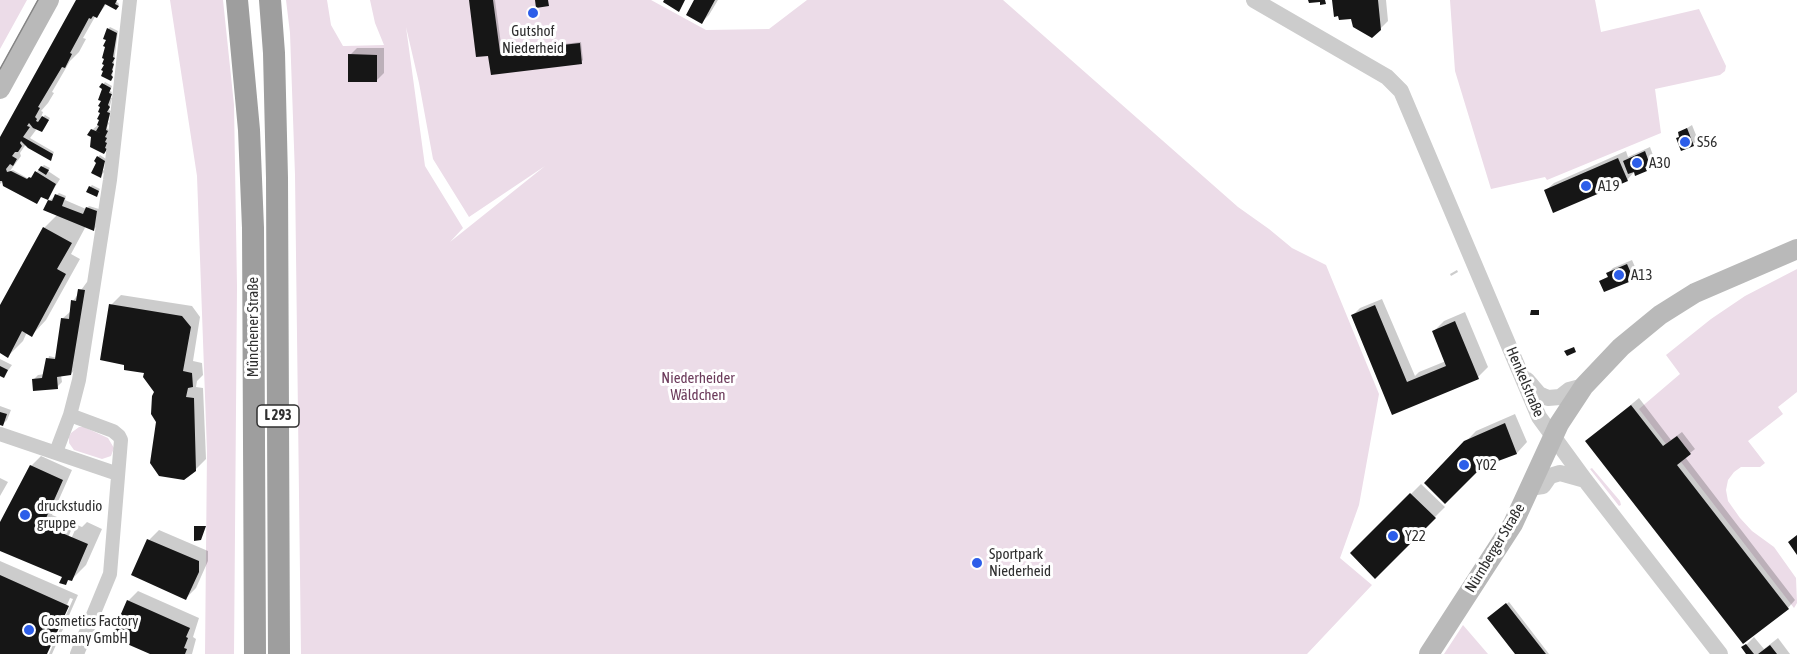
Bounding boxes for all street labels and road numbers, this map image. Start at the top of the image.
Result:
street label: Münchener Straße [244,277,262,377]
street label: Henkelstraße [1502,344,1548,420]
road number: L 293 [257,405,299,427]
street label: Nürnberger Straße [1461,500,1529,596]

